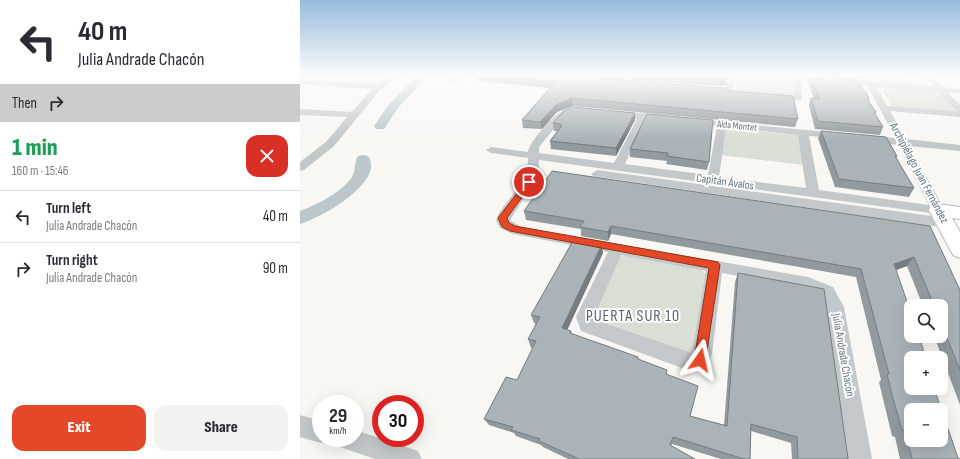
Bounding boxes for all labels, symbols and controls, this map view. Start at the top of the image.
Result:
text: 40 m [78,15,127,48]
icon: left [12,16,64,68]
text: Julia Andrade Chacón [78,49,204,70]
icon: right [45,92,67,114]
text: Then [12,94,37,113]
street label: Aida Montet [715,118,758,134]
street label: Archipiélago Juan Fernández [886,119,952,227]
text: 1 min [12,133,58,162]
button: close [246,135,288,177]
text: 160 m · 15:46 [12,163,69,179]
pin [512,165,546,199]
icon: arrive [518,171,540,193]
street label: Capitán Ávalos [695,171,755,193]
text: Turn left [46,199,91,218]
icon: left [12,206,34,228]
text: 40 m [263,207,288,226]
text: Julia Andrade Chacón [46,218,137,234]
text: Turn right [46,251,98,270]
icon: right [12,258,34,280]
text: 90 m [263,259,288,278]
text: Julia Andrade Chacón [46,270,137,286]
map controls [904,299,948,447]
button: search [904,299,948,343]
district label: PUERTA SUR 10 [586,307,680,326]
street label: Julia Andrade Chacón [828,311,858,398]
position arrow [679,339,721,381]
button: + [904,351,948,395]
speed limit sign: 30 [372,395,424,447]
button: − [904,403,948,447]
text: 29 [329,404,347,428]
button: Exit [12,405,146,451]
button: Share [154,405,288,451]
text: km/h [329,425,347,437]

